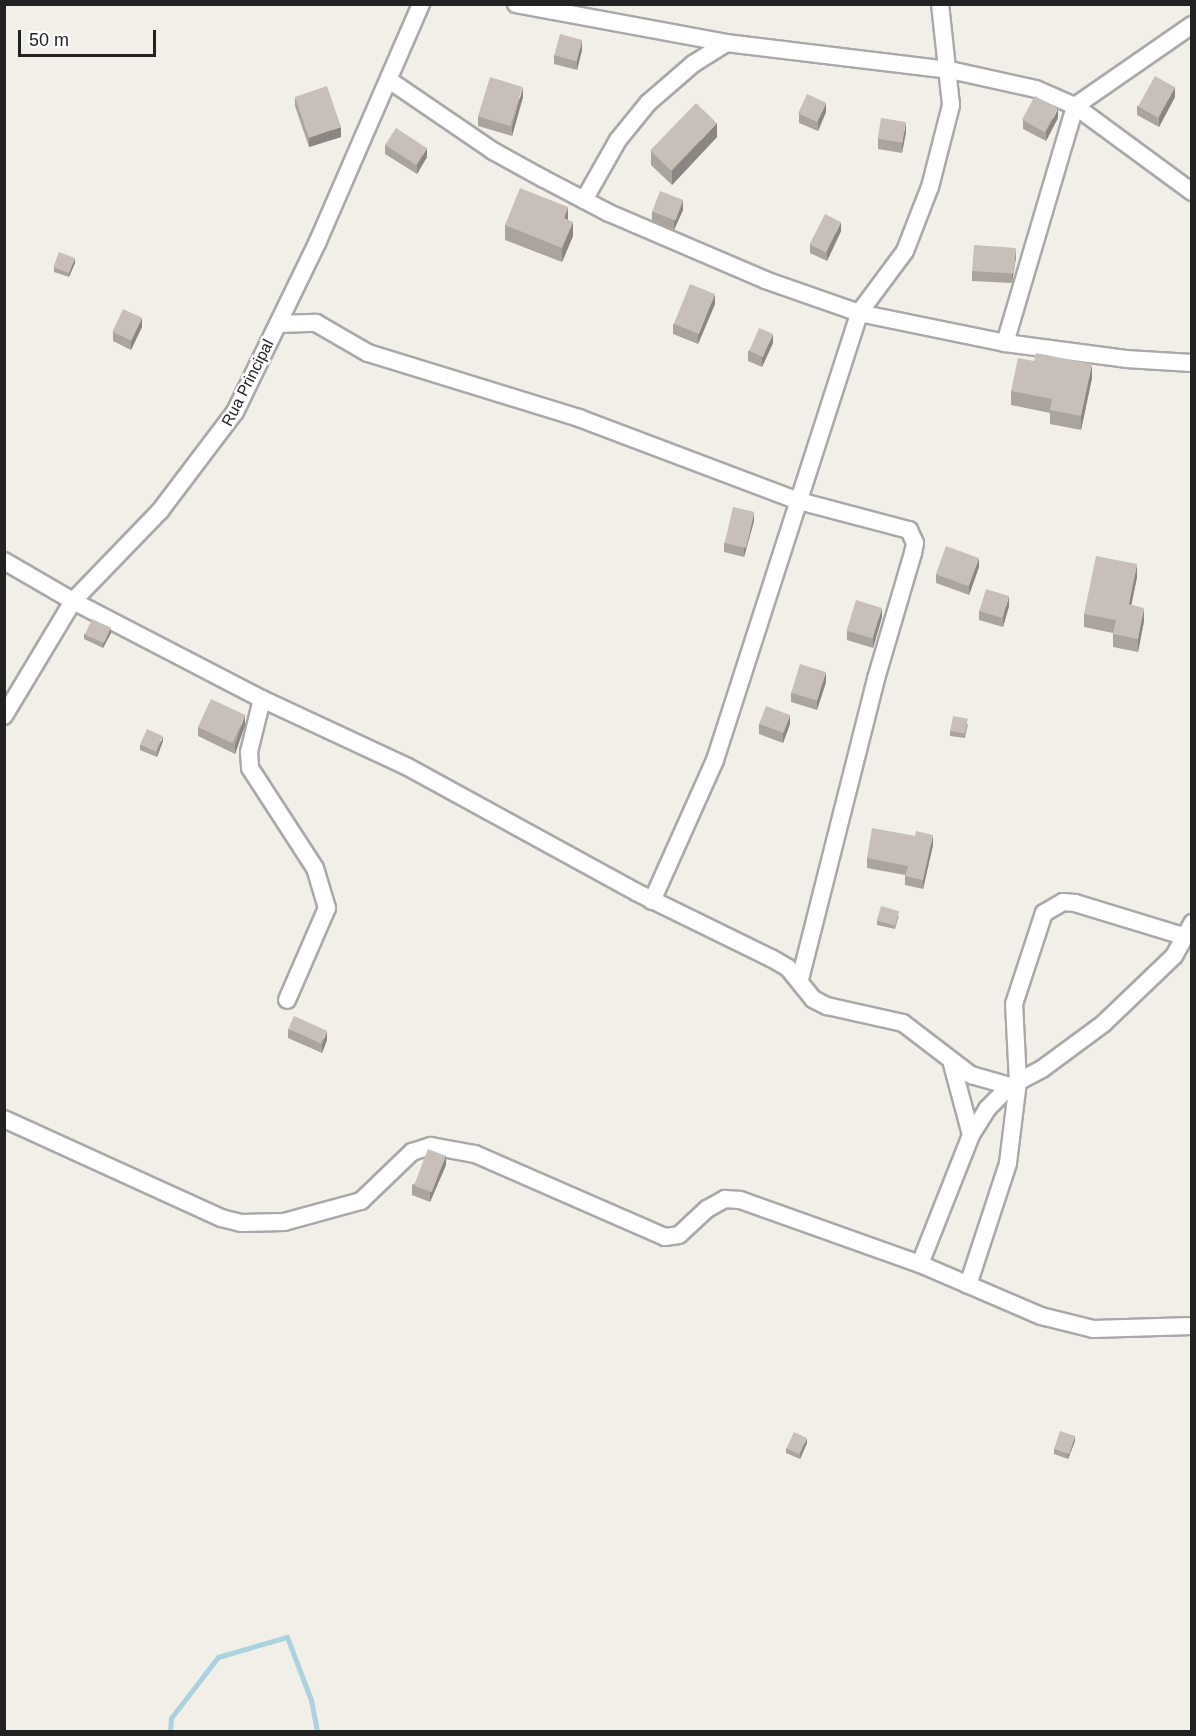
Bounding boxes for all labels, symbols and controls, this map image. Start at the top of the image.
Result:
scale bar [21,18,159,56]
text: 50 m [29,30,69,50]
street label: Rua Principal [218,336,278,430]

